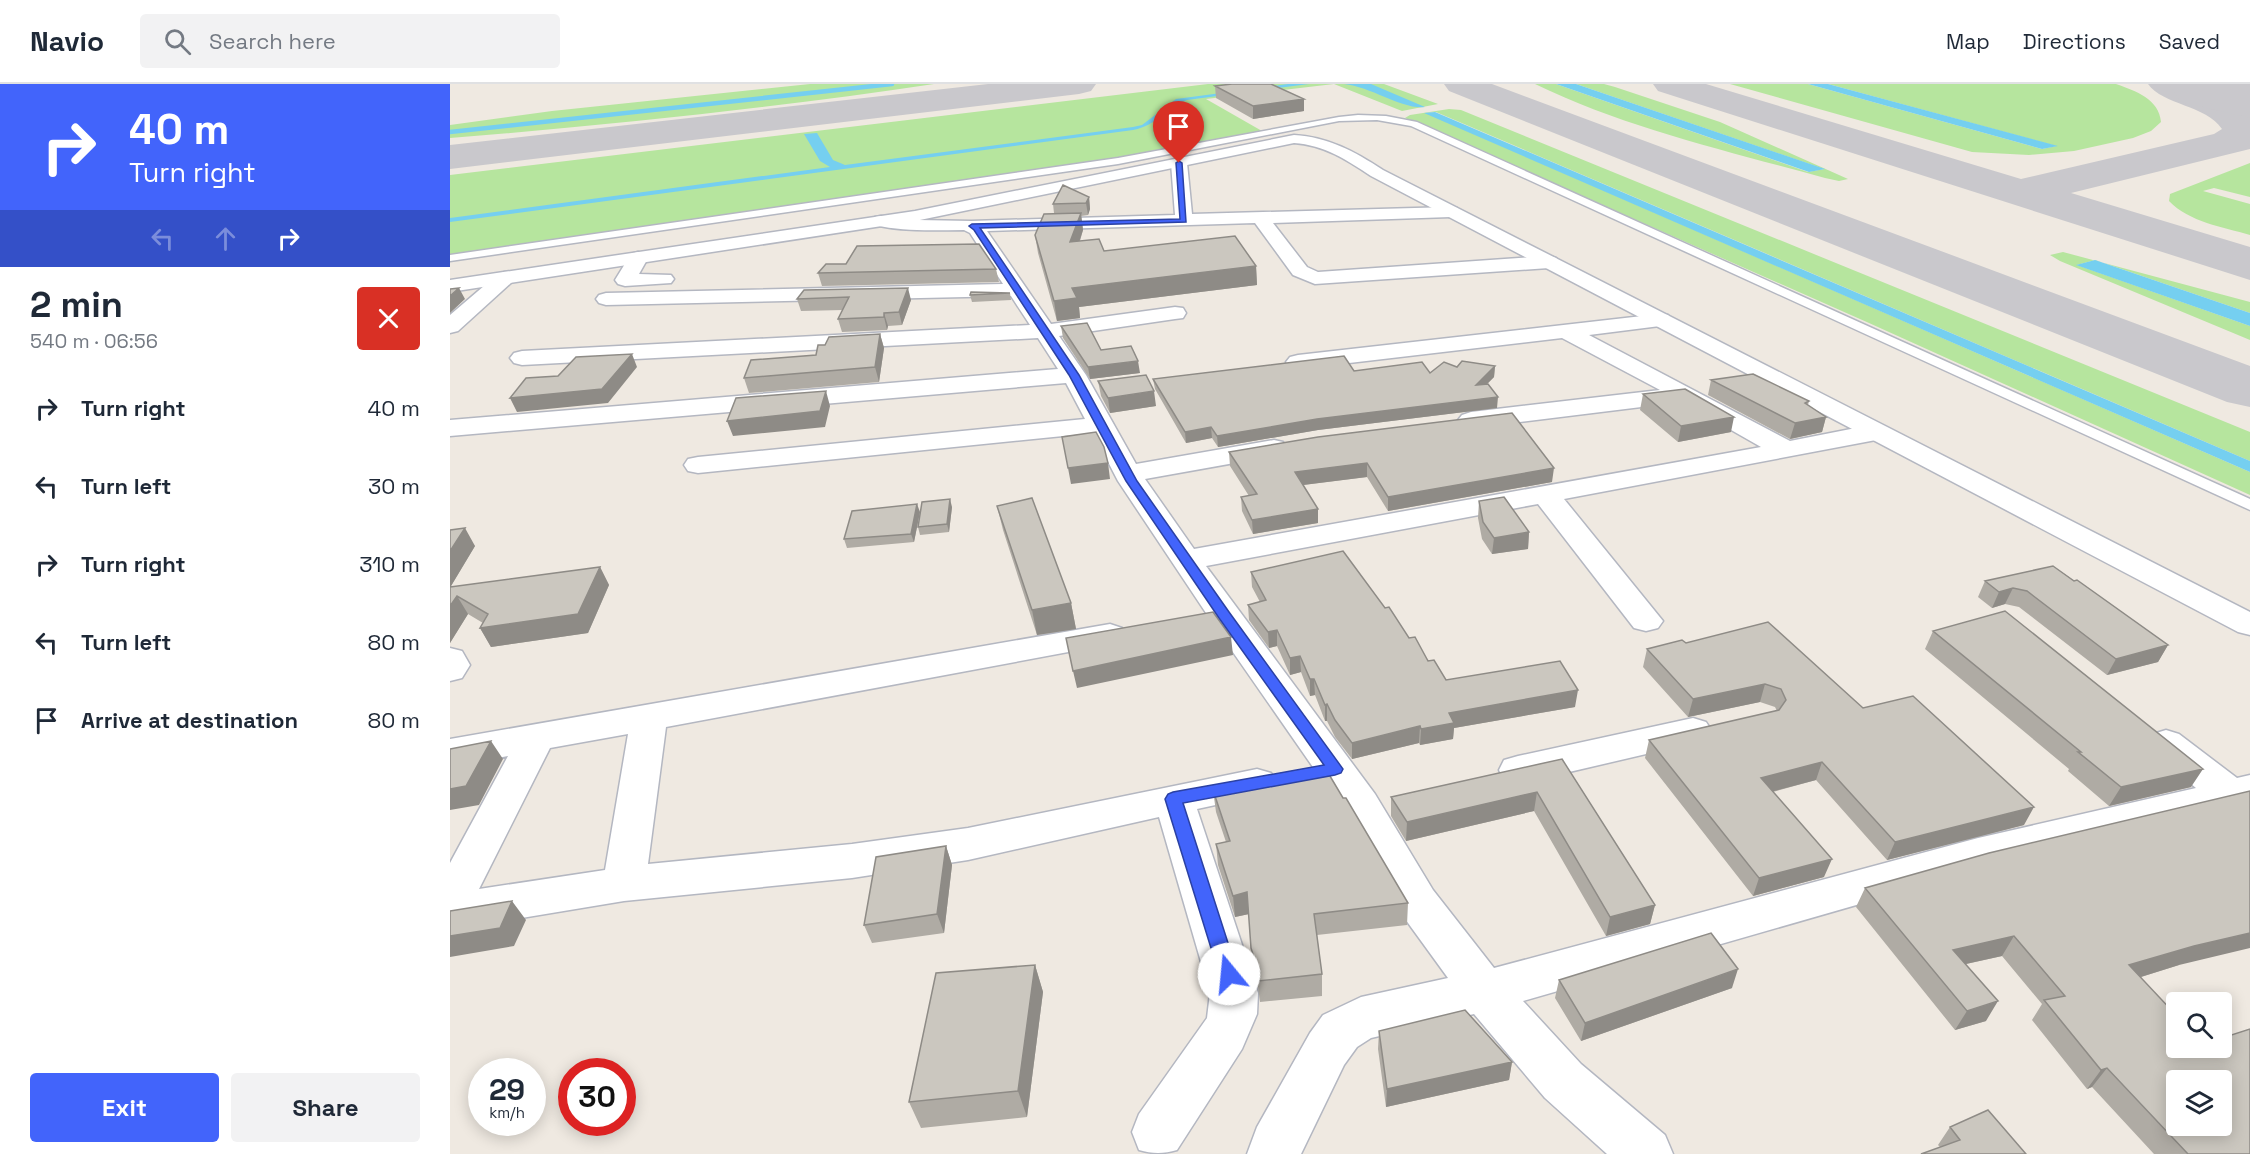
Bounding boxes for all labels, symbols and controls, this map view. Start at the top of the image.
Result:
search box [140,14,560,68]
text: Navio [30,23,104,59]
icon: search [161,25,194,58]
text: Search here [209,27,336,55]
text: Map [1946,28,1990,55]
text: Directions [2023,28,2126,55]
text: Saved [2159,28,2220,55]
pin [1153,101,1204,163]
text: 40 m [129,103,229,156]
icon: right [30,108,108,186]
icon: arrive [1162,110,1195,143]
text: Turn right [129,155,256,190]
icon: left [146,222,179,255]
icon: ahead [209,222,242,255]
icon: right [272,222,305,255]
text: 2 min [30,282,123,328]
button: close [357,287,420,350]
text: 540 m · 06:56 [30,328,158,354]
icon: right [30,392,63,425]
text: Turn right [81,394,186,422]
text: 40 m [368,394,420,422]
icon: left [30,470,63,503]
text: Turn left [81,472,171,500]
text: 30 m [368,472,420,500]
icon: right [30,548,63,581]
text: Turn right [81,550,186,578]
text: 310 m [359,550,420,578]
icon: left [30,626,63,659]
text: Turn left [81,628,171,656]
text: 80 m [368,628,420,656]
icon: arrive [30,704,63,737]
text: Arrive at destination [81,706,298,734]
text: 80 m [368,706,420,734]
position arrow [1197,942,1261,1006]
map controls [2166,992,2232,1136]
button: search [2166,992,2232,1058]
speed limit sign: 30 [558,1058,636,1136]
text: 29 [489,1070,525,1109]
button: layers [2166,1070,2232,1136]
button: Exit [30,1073,219,1142]
button: Share [231,1073,420,1142]
text: km/h [489,1103,525,1122]

